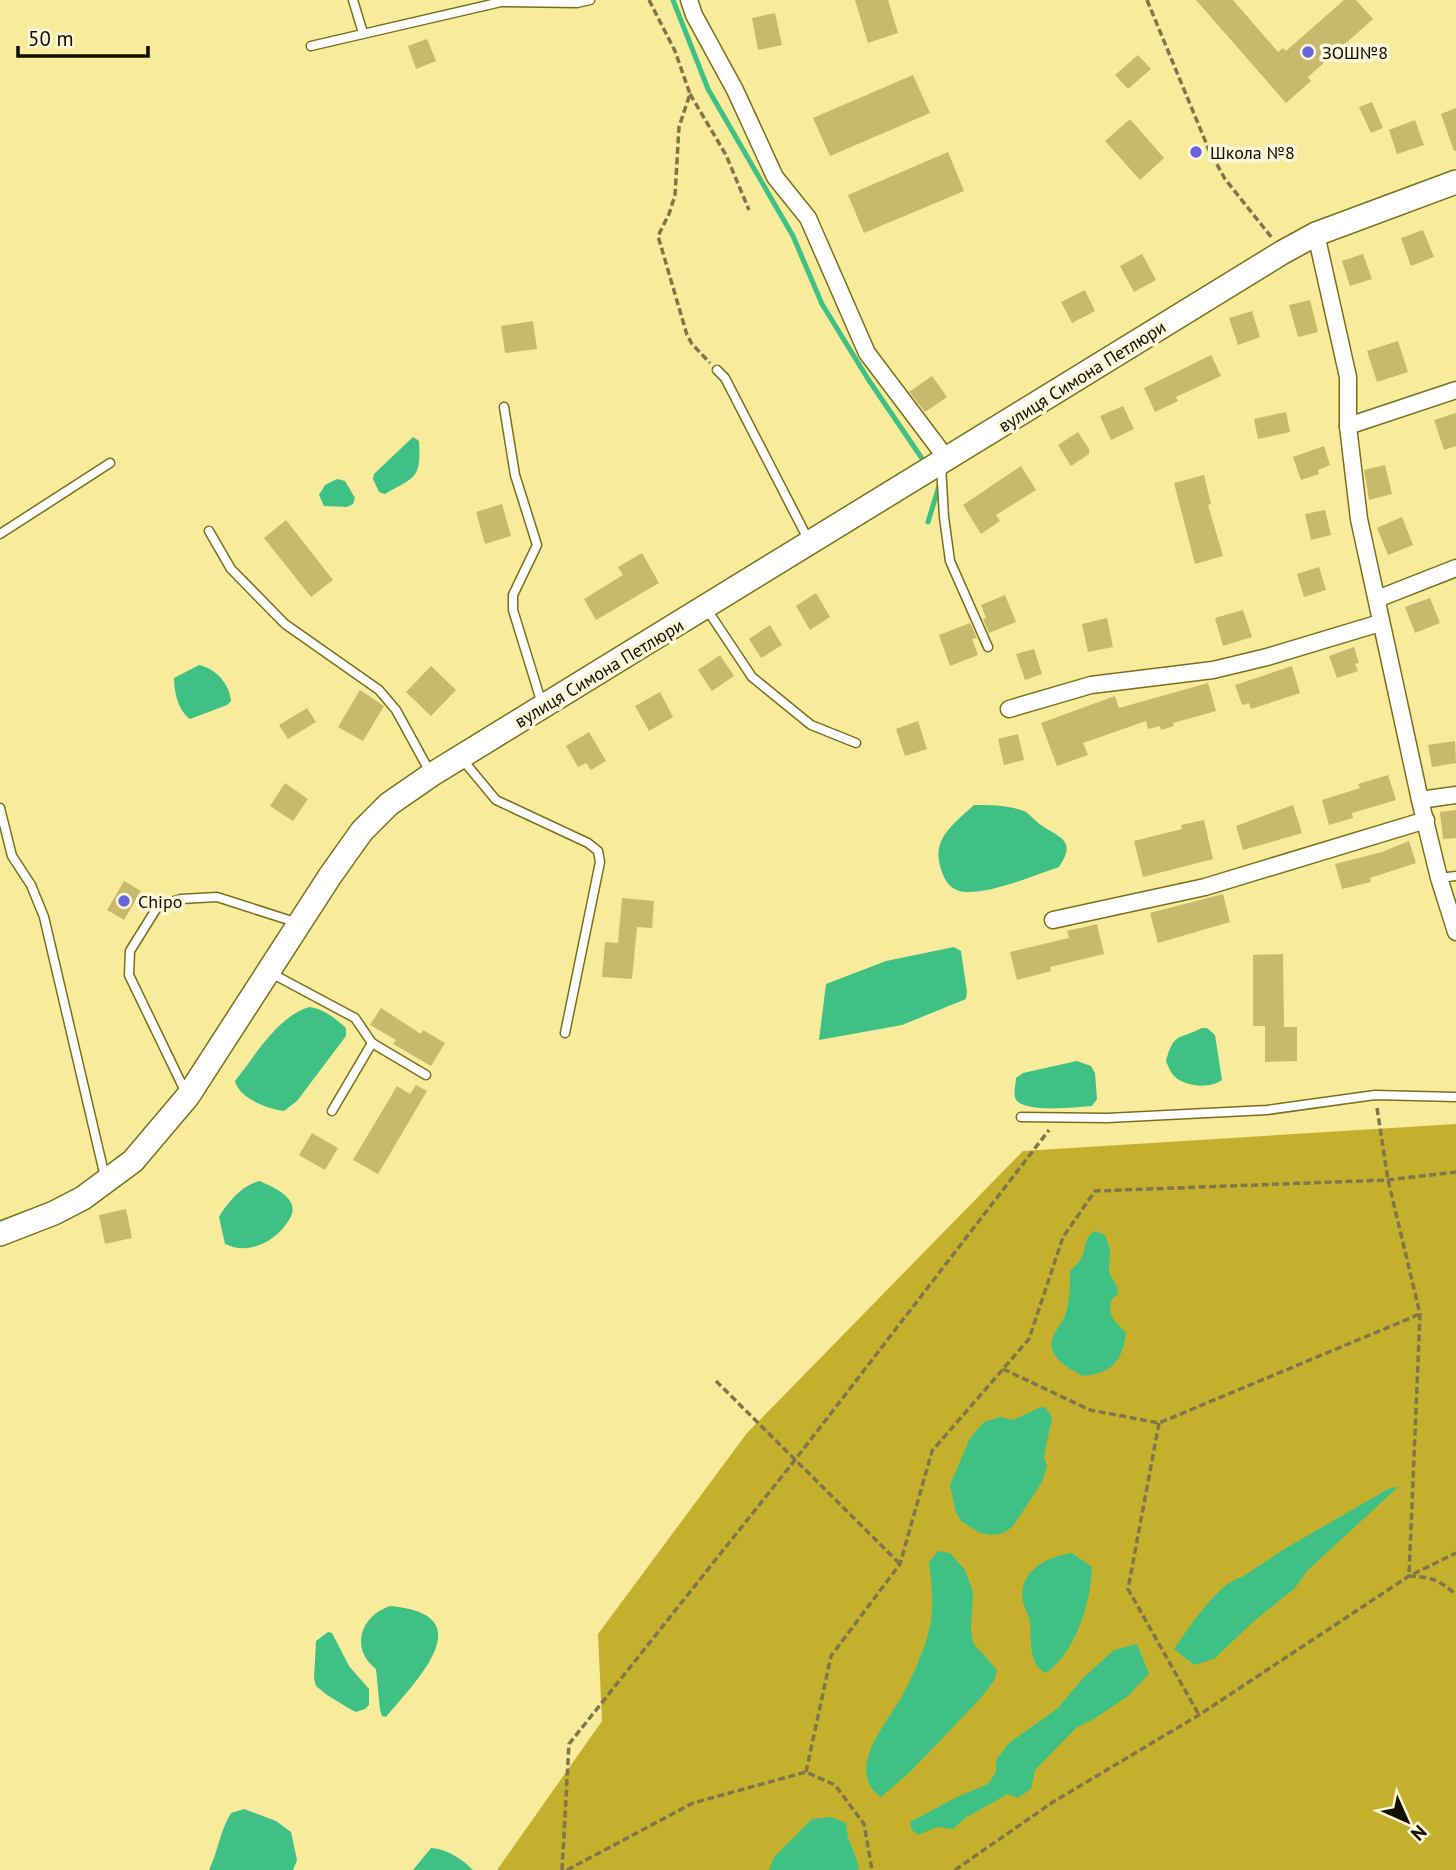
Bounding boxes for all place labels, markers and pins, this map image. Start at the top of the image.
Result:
place label: ЗОШ№8 [1322,41,1388,64]
marker: ЗОШ№8 [1300,44,1316,60]
place label: Школа №8 [1210,141,1295,164]
marker: Школа №8 [1188,144,1204,160]
place label: Chipo [138,890,182,913]
marker: Chipo [116,893,132,909]

